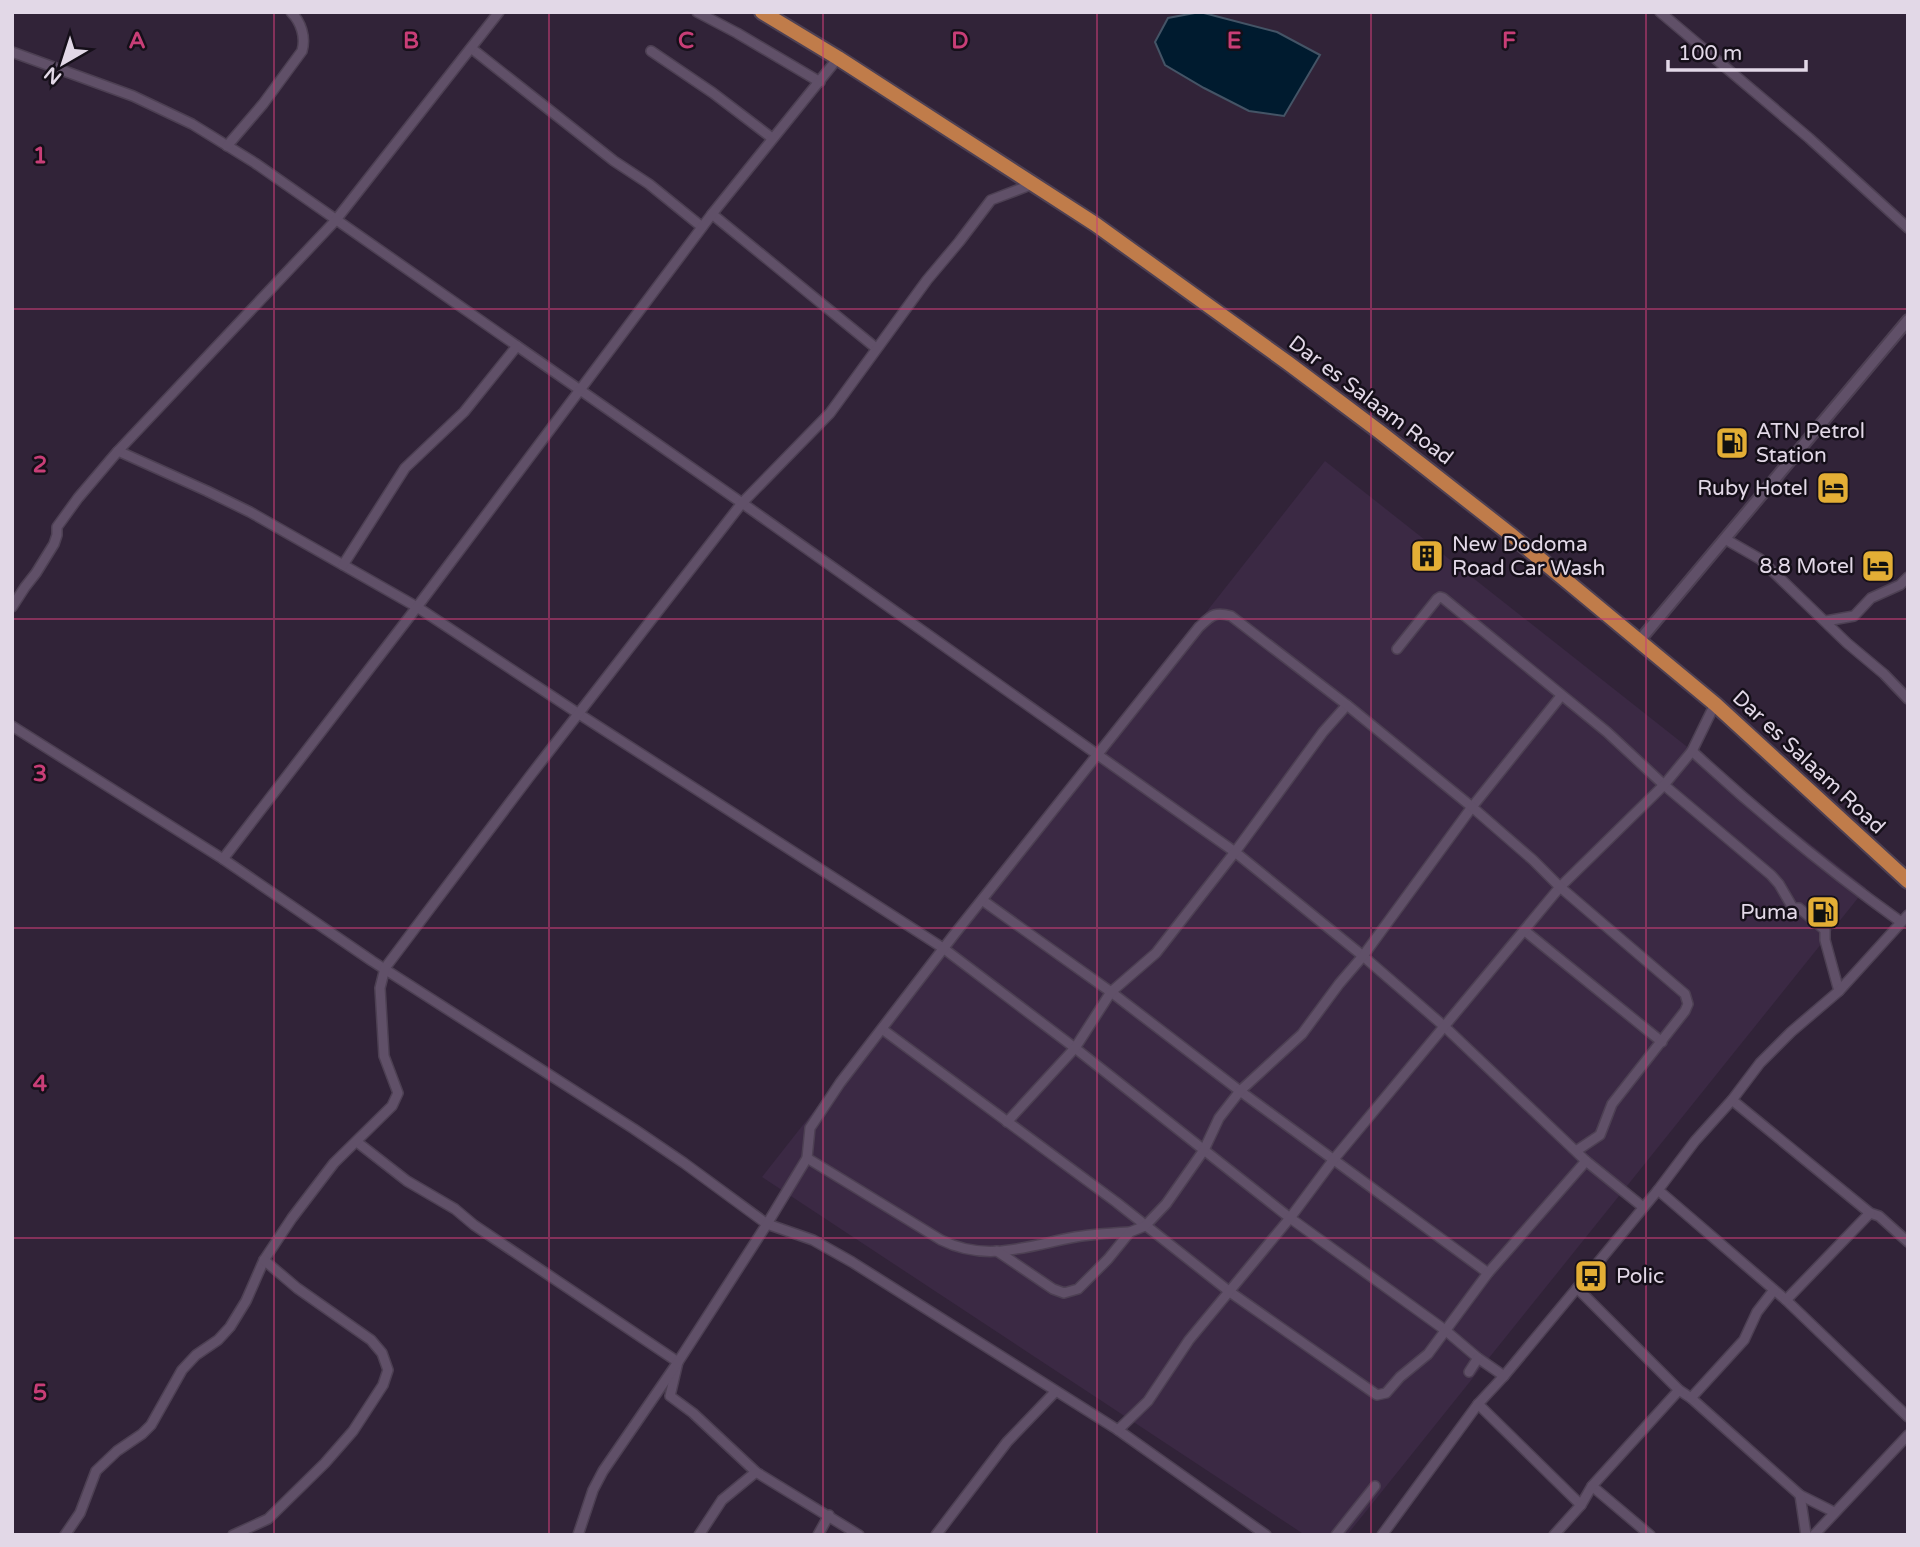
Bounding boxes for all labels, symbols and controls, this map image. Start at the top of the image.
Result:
text: A [128,27,146,55]
text: B [403,27,419,55]
text: C [678,27,694,55]
text: D [951,27,969,55]
text: E [1227,27,1241,55]
text: F [1502,27,1516,55]
north arrow [28,28,98,98]
scale bar [1668,28,1806,72]
text: 100 m [1678,41,1742,66]
text: N [40,62,66,89]
text: 1 [33,142,47,170]
street label: Dar es Salaam Road [1284,330,1458,470]
place label: ATN Petrol Station [1756,419,1865,468]
fuel station icon: ATN Petrol Station [1713,424,1751,462]
text: 2 [33,451,47,479]
hotel icon: Ruby Hotel [1814,469,1852,507]
place label: Ruby Hotel [1697,476,1808,501]
place label: New Dodoma Road Car Wash [1452,532,1605,581]
building icon: New Dodoma Road Car Wash [1408,537,1446,575]
hotel icon: 8.8 Motel [1859,547,1897,585]
place label: 8.8 Motel [1759,554,1854,579]
street label: Dar es Salaam Road [1727,685,1890,839]
text: 3 [33,760,47,788]
fuel station icon: Puma [1804,893,1842,931]
place label: Puma [1740,900,1798,925]
text: 4 [33,1070,48,1098]
bus stop icon: Polic [1572,1257,1610,1295]
place label: Polic [1616,1264,1664,1289]
text: 5 [33,1379,47,1407]

